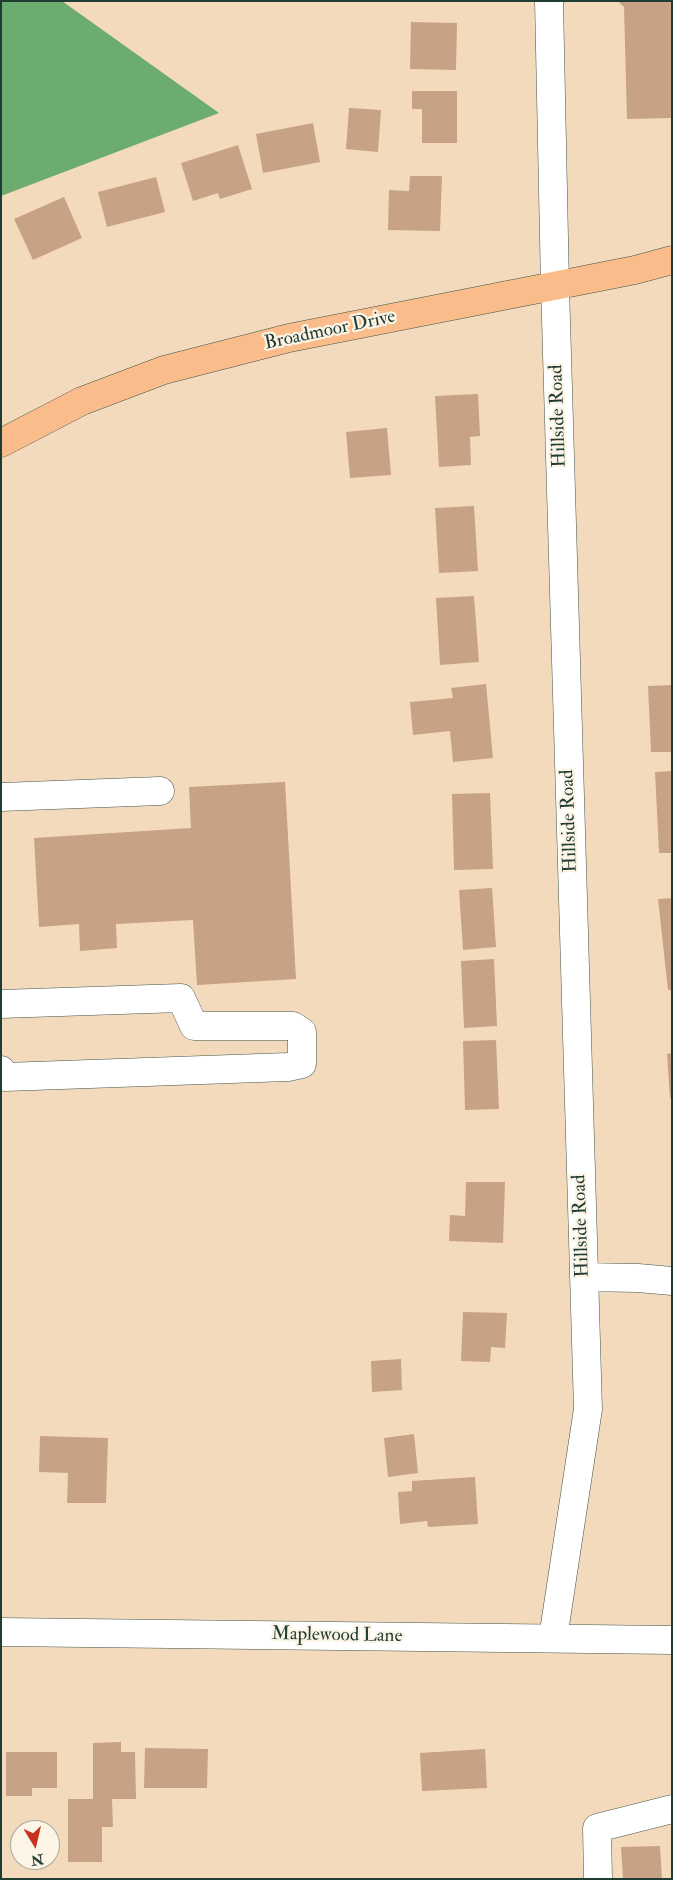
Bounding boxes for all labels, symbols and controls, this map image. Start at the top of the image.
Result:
street label: Broadmoor Drive [262,306,398,356]
street label: Hillside Road [546,364,572,468]
street label: Hillside Road [557,769,583,873]
street label: Hillside Road [569,1174,595,1278]
street label: Maplewood Lane [271,1623,403,1649]
north arrow [10,1820,60,1870]
text: N [30,1850,45,1869]

